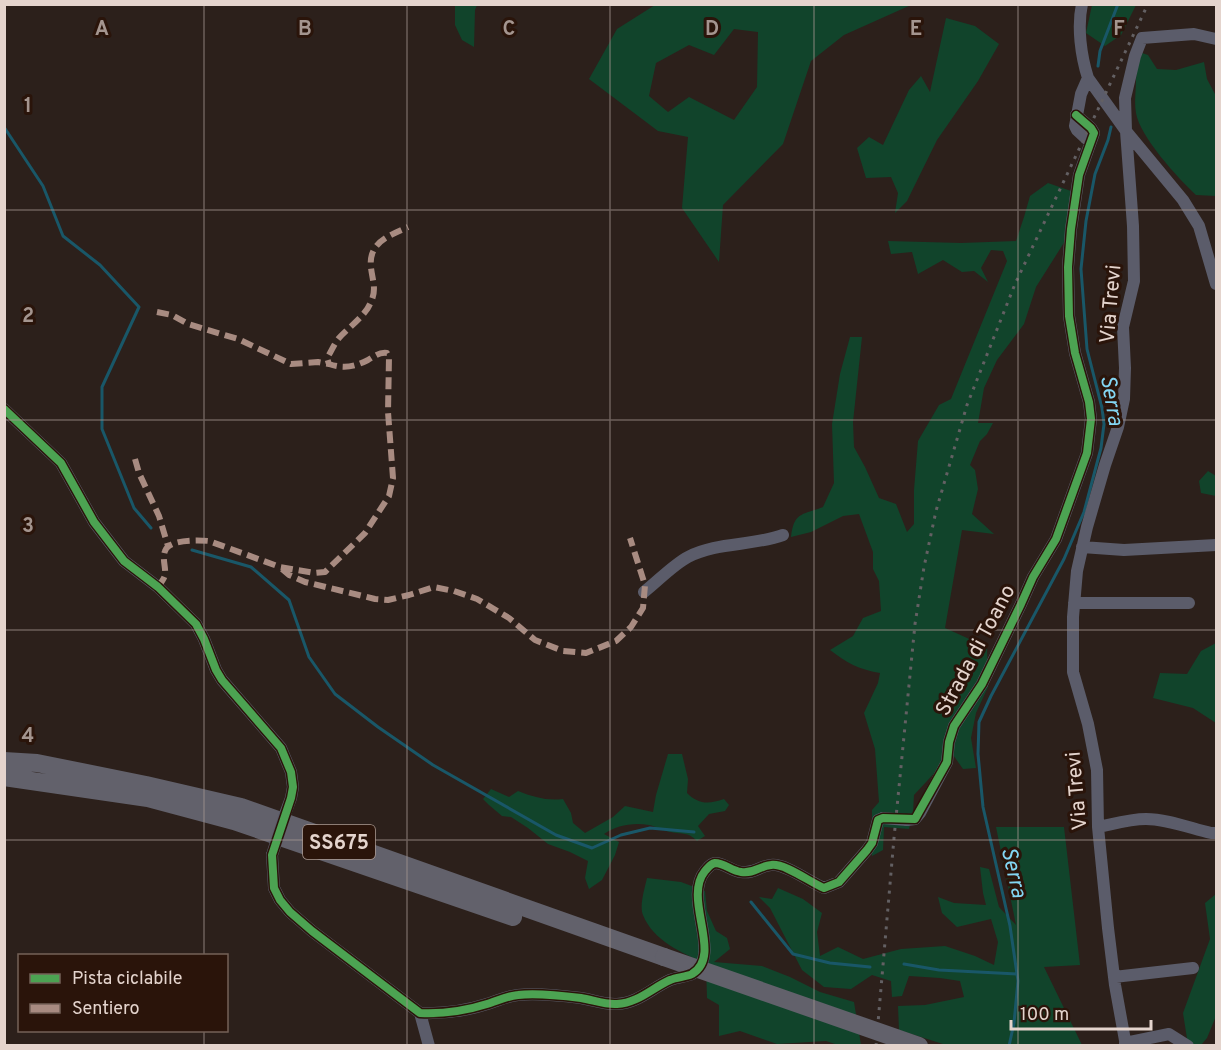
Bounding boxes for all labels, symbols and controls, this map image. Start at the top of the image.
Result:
text: A [95,17,109,43]
text: B [298,17,312,43]
text: C [503,17,515,43]
text: D [705,17,719,43]
text: E [910,17,922,43]
text: F [1113,17,1125,43]
text: 1 [24,94,32,120]
street label: Via Trevi [1095,264,1128,345]
text: 2 [22,304,34,330]
water label: Serra [1093,373,1128,429]
text: 3 [22,514,34,540]
street label: Strada di Toano [930,580,1022,721]
text: 4 [22,724,34,750]
street label: Via Trevi [1061,750,1094,831]
road number: SS675 [303,825,375,859]
water label: Serra [994,845,1032,901]
legend [18,954,228,1032]
text: Pista ciclabile [72,968,182,991]
scale bar [1011,993,1150,1031]
text: Sentiero [72,998,140,1021]
text: 100 m [1020,1004,1069,1027]

